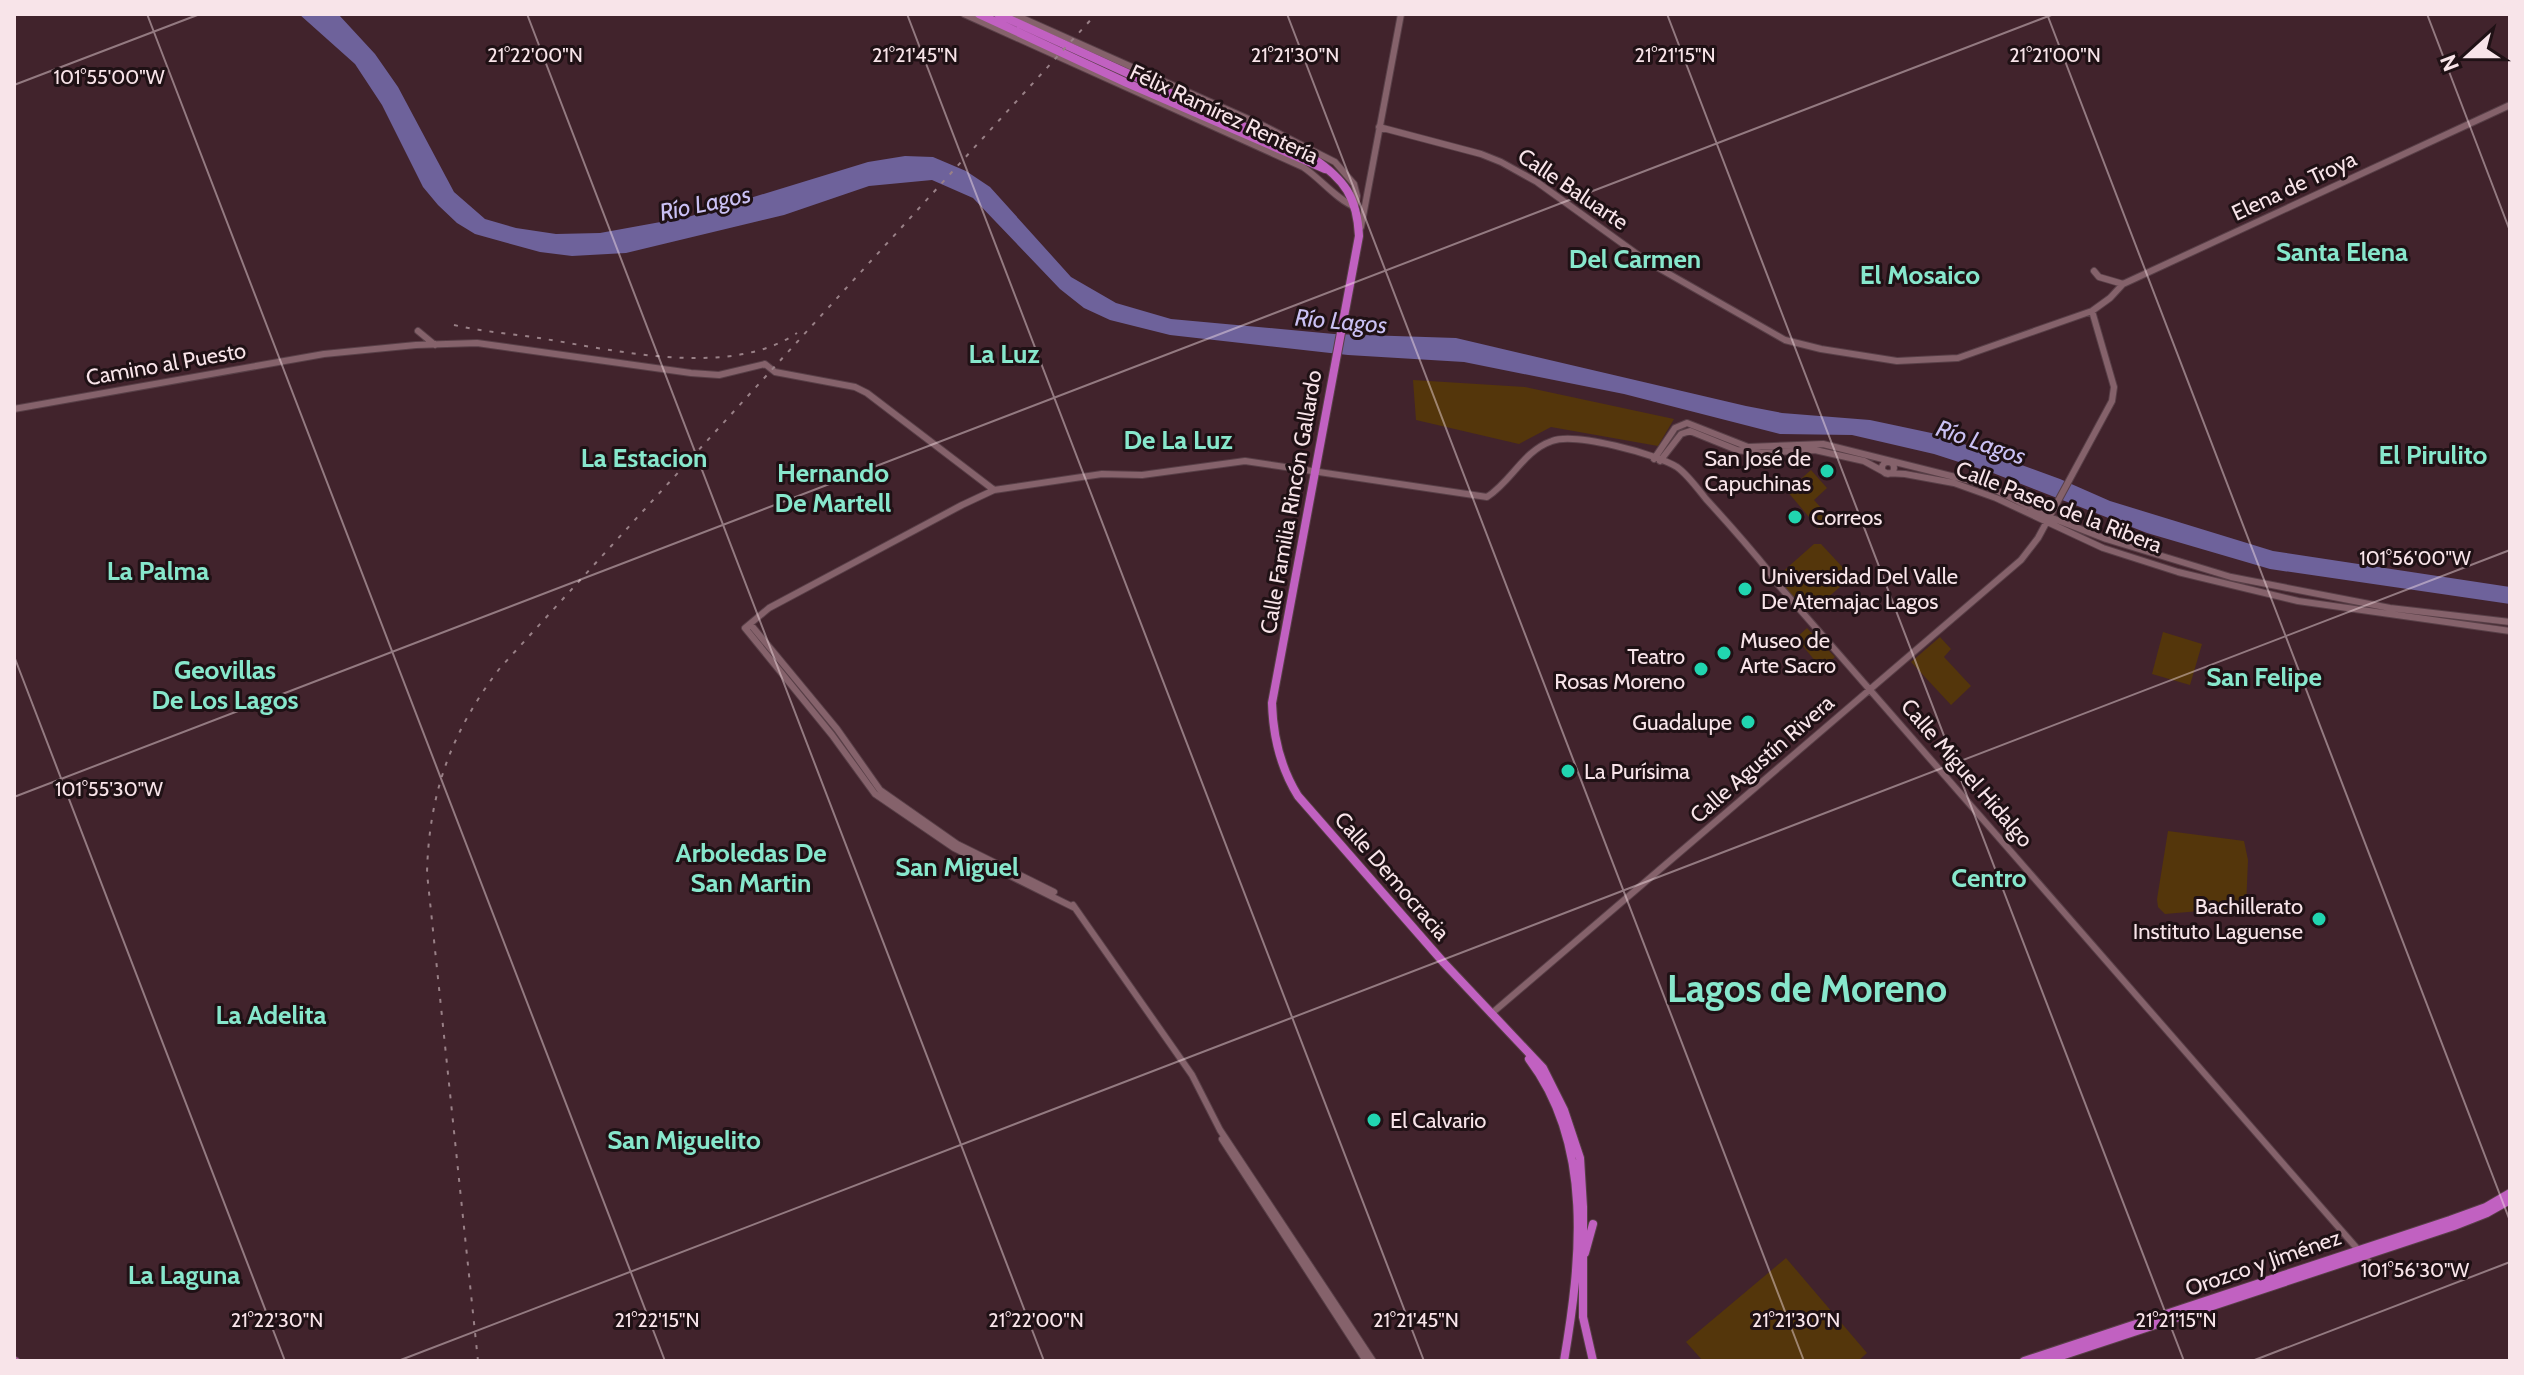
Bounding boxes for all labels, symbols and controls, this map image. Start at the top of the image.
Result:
north arrow [2428,16,2508,96]
text: 21°22'00"N [487,43,583,67]
text: 21°21'45"N [872,43,958,67]
text: 21°21'30"N [1251,43,1339,67]
text: 21°21'15"N [1634,43,1716,67]
text: 21°21'00"N [2009,43,2101,67]
text: N [2434,51,2465,75]
street label: Félix Ramírez Rentería [1125,58,1323,170]
text: 101°55'00"W [53,65,165,89]
street label: Calle Baluarte [1513,142,1633,236]
street label: Elena de Troya [2227,145,2361,227]
water label: Río Lagos [657,179,753,227]
district label: Santa Elena [2276,236,2408,268]
district label: Del Carmen [1569,243,1701,275]
district label: El Mosaico [1860,259,1980,291]
water label: Río Lagos [1294,303,1388,339]
street label: Camino al Puesto [84,337,248,391]
district label: La Luz [968,338,1040,370]
street label: Calle Familia Rincón Gallardo [1255,368,1327,636]
water label: Río Lagos [1933,413,2029,471]
district label: De La Luz [1123,424,1233,456]
district label: El Pirulito [2379,439,2488,471]
district label: La Estacion [581,442,707,474]
place label: San José de Capuchinas [1704,445,1811,497]
street label: Calle Paseo de la Ribera [1952,455,2166,559]
district label: Hernando De Martell [775,457,892,519]
marker: San José de Capuchinas [1818,462,1836,480]
place label: Correos [1811,504,1882,531]
marker: Correos [1786,508,1804,526]
text: 101°56'00"W [2359,546,2471,570]
district label: La Palma [107,555,209,587]
place label: Universidad Del Valle De Atemajac Lagos [1761,563,1958,615]
marker: Universidad Del Valle De Atemajac Lagos [1736,580,1754,598]
place label: Museo de Arte Sacro [1740,627,1836,679]
place label: Teatro Rosas Moreno [1554,643,1685,695]
marker: Museo de Arte Sacro [1715,644,1733,662]
district label: Geovillas De Los Lagos [151,654,299,716]
marker: Teatro Rosas Moreno [1692,660,1710,678]
district label: San Felipe [2206,661,2322,693]
street label: Calle Agustín Rivera [1684,689,1840,829]
street label: Calle Miguel Hidalgo [1895,693,2039,853]
place label: Guadalupe [1632,709,1732,736]
marker: Guadalupe [1739,713,1757,731]
place label: La Purísima [1584,758,1690,785]
marker: La Purísima [1559,762,1577,780]
text: 101°55'30"W [55,777,163,801]
street label: Calle Democracia [1329,806,1456,946]
district label: Arboledas De San Martin [675,837,827,899]
district label: San Miguel [895,851,1019,883]
district label: Centro [1951,862,2027,894]
place label: Bachillerato Instituto Laguense [2133,893,2303,945]
marker: Bachillerato Instituto Laguense [2310,910,2328,928]
district label: Lagos de Moreno [1667,965,1947,1012]
district label: La Adelita [216,999,327,1031]
place label: El Calvario [1390,1107,1486,1134]
marker: El Calvario [1365,1111,1383,1129]
district label: San Miguelito [607,1124,761,1156]
street label: Orozco y Jiménez [2182,1224,2344,1302]
text: 101°56'30"W [2361,1258,2469,1282]
district label: La Laguna [128,1259,240,1291]
text: 21°22'30"N [231,1308,323,1332]
text: 21°22'15"N [614,1308,700,1332]
text: 21°22'00"N [988,1308,1084,1332]
text: 21°21'45"N [1373,1308,1459,1332]
text: 21°21'30"N [1752,1308,1840,1332]
text: 21°21'15"N [2135,1308,2217,1332]

